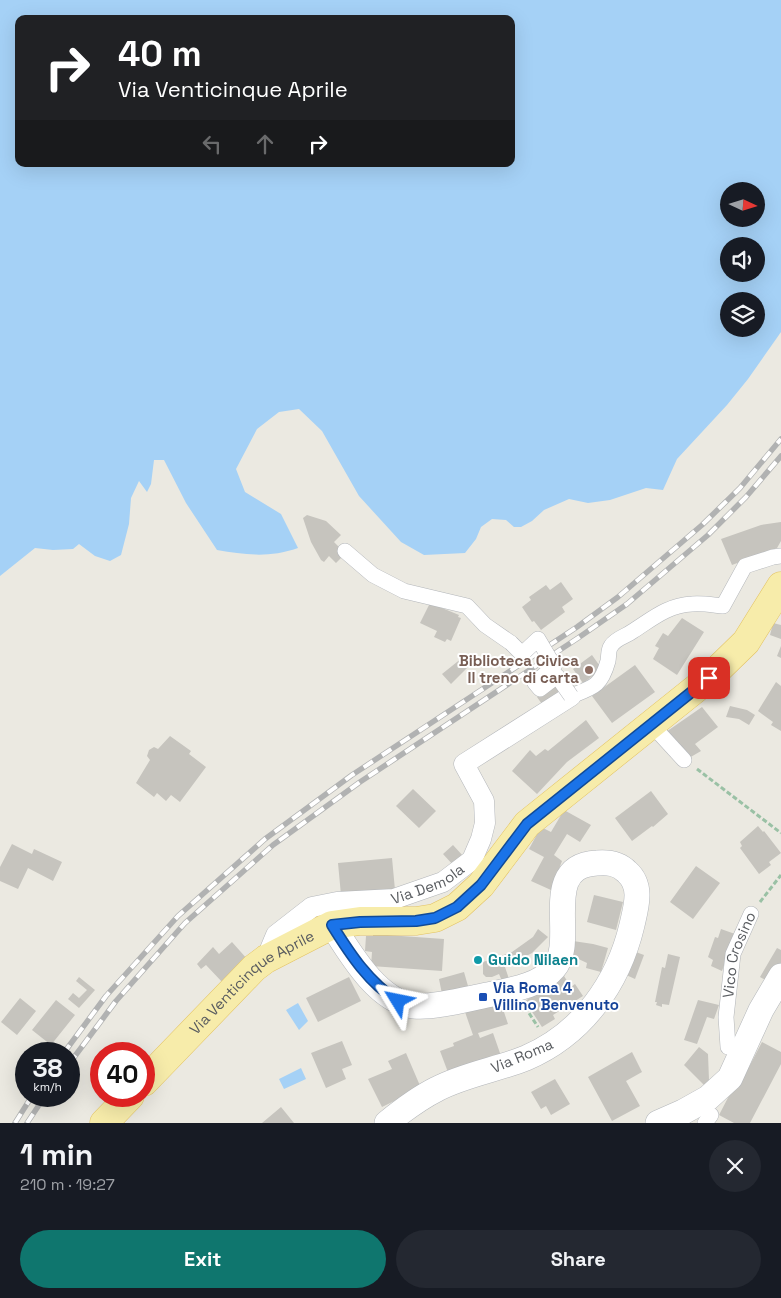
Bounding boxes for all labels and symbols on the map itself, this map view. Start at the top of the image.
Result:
north arrow [720,182,765,228]
place label: Biblioteca Civica Il treno di carta [459,651,579,687]
pin [688,657,730,699]
marker: Biblioteca Civica Il treno di carta [583,664,595,676]
street label: Via Demola [388,859,468,908]
street label: Vico Crosino [718,909,760,999]
street label: Via Venticinque Aprile [185,926,317,1038]
place label: Guido Nilaen [488,950,578,969]
marker: Guido Nilaen [472,954,484,966]
position arrow [371,974,423,1026]
place label: Via Roma 4 Villino Benvenuto [493,978,619,1014]
marker: Via Roma 4 Villino Benvenuto [477,991,489,1003]
street label: Via Roma [488,1034,556,1077]
speed limit sign: 40 [90,1042,155,1107]

